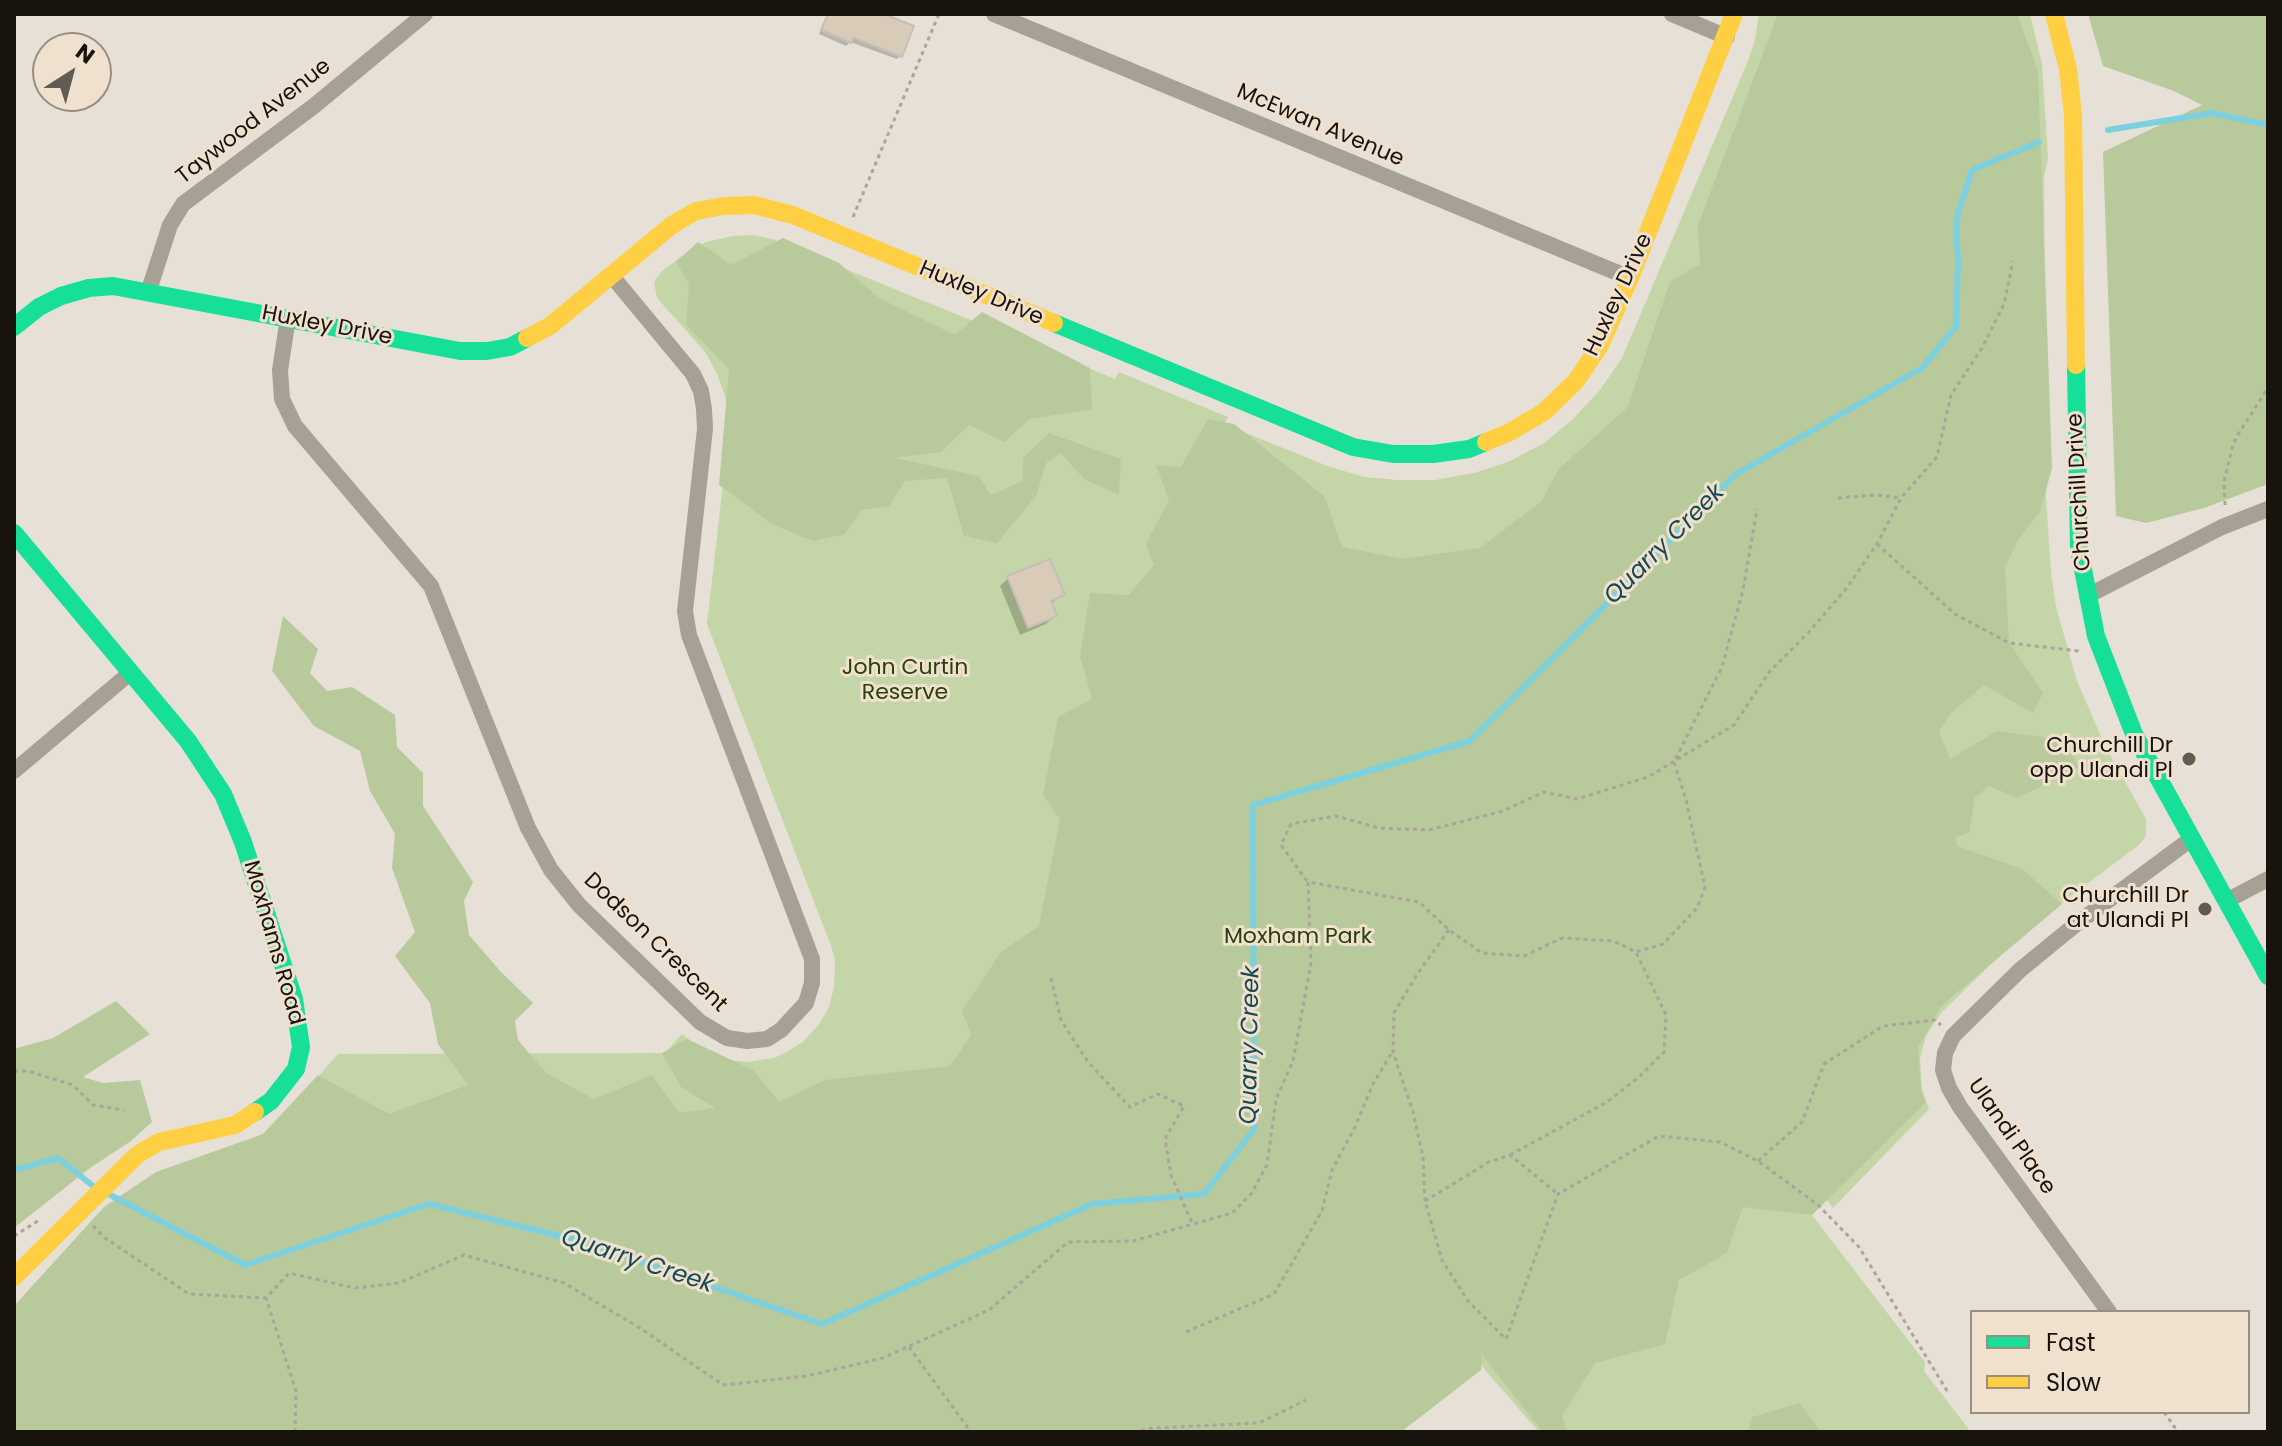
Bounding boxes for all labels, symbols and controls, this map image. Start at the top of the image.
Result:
north arrow [32,32,112,112]
text: N [69,36,101,71]
street label: Taywood Avenue [172,54,336,190]
street label: McEwan Avenue [1232,79,1408,173]
street label: Huxley Drive [1579,229,1659,361]
street label: Huxley Drive [915,256,1047,332]
street label: Huxley Drive [260,300,394,352]
street label: Churchill Drive [2063,412,2097,572]
water label: Quarry Creek [1599,479,1731,611]
park label: John Curtin Reserve [842,655,968,706]
place label: Churchill Dr opp Ulandi Pl [2030,733,2173,784]
marker: Churchill Dr opp Ulandi Pl [2180,750,2198,768]
street label: Moxhams Road [237,858,309,1028]
street label: Dodson Crescent [578,868,732,1018]
place label: Churchill Dr at Ulandi Pl [2062,883,2189,934]
marker: Churchill Dr at Ulandi Pl [2196,900,2214,918]
park label: Moxham Park [1224,924,1372,950]
water label: Quarry Creek [1235,965,1267,1125]
street label: Ulandi Place [1961,1074,2061,1200]
water label: Quarry Creek [557,1224,717,1300]
legend [1970,1310,2250,1414]
text: Fast [2046,1326,2096,1359]
text: Slow [2046,1366,2101,1399]

